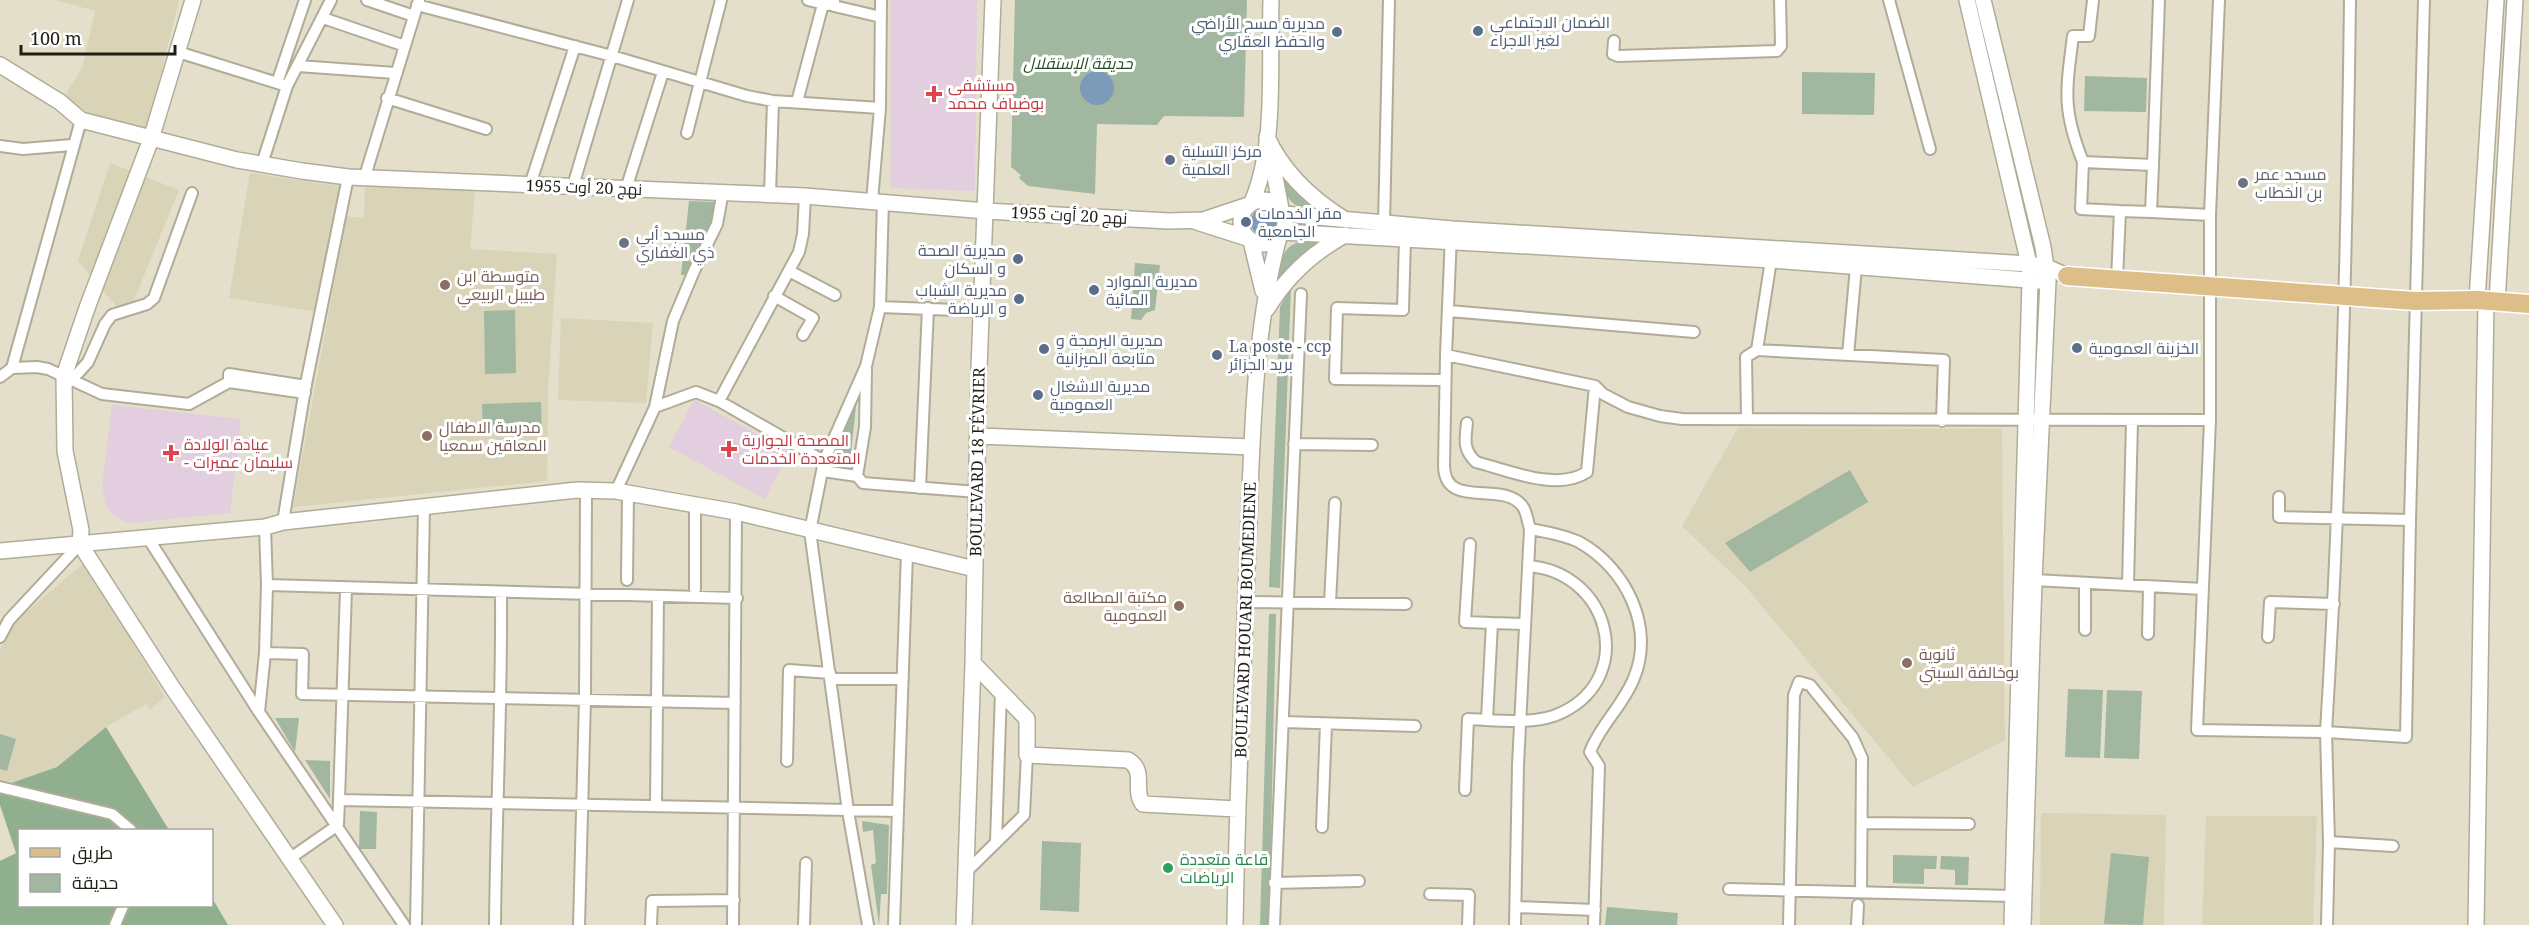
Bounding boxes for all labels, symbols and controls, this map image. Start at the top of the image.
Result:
place label: الضمان الاجتماعي لغير الاجراء [1490,11,1610,51]
place label: مديرية مسح الأراضي والحفظ العقاري [1191,12,1325,55]
scale bar [21,18,176,56]
marker: الضمان الاجتماعي لغير الاجراء [1471,24,1485,38]
marker: مديرية مسح الأراضي والحفظ العقاري [1330,25,1344,39]
text: 100 m [30,26,82,50]
park label: حديقة الإستقلال [1023,52,1134,74]
place label: مستشفى بوضياف محمد [948,74,1044,114]
marker: مستشفى بوضياف محمد [925,85,943,103]
place label: مركز التسلية العلمية [1182,140,1262,180]
marker: مركز التسلية العلمية [1163,153,1177,167]
place label: مسجد عمر بن الخطاب [2254,163,2326,203]
street label: نهج 20 أوت 1955 [525,174,643,201]
marker: مسجد عمر بن الخطاب [2236,176,2250,190]
street label: نهج 20 أوت 1955 [1010,201,1128,230]
place label: مقر الخدمات الجامعية [1258,202,1342,242]
marker: مقر الخدمات الجامعية [1239,215,1253,229]
place label: مسجد أبي ذي الغفاري [636,223,715,266]
marker: مسجد أبي ذي الغفاري [617,236,631,250]
place label: مديرية الصحة و السكان [918,239,1006,279]
marker: مديرية الصحة و السكان [1011,252,1025,266]
place label: متوسطة ابن طبيبل الربيعي [457,265,545,308]
place label: مديرية الموارد المائية [1106,270,1198,310]
marker: متوسطة ابن طبيبل الربيعي [438,278,452,292]
place label: مديرية الشباب و الرياضة [916,279,1007,319]
marker: مديرية الموارد المائية [1087,283,1101,297]
marker: مديرية الشباب و الرياضة [1012,292,1026,306]
place label: مديرية البرمجة و متابعة الميزانية [1056,329,1163,369]
place label: La poste - ccp بريد الجزائر [1228,335,1331,375]
place label: الخزينة العمومية [2089,337,2199,359]
marker: الخزينة العمومية [2070,341,2084,355]
marker: مديرية البرمجة و متابعة الميزانية [1037,342,1051,356]
marker: La poste - ccp بريد الجزائر [1210,348,1224,362]
street label: BOULEVARD 18 FÉVRIER [964,367,990,557]
place label: مديرية الاشغال العمومية [1050,375,1150,415]
marker: مديرية الاشغال العمومية [1031,388,1045,402]
place label: مدرسة الاطفال المعاقين سمعيا [439,416,547,456]
marker: مدرسة الاطفال المعاقين سمعيا [420,429,434,443]
place label: المصحة الجوارية المتعددة الخدمات [742,429,861,469]
place label: عيادة الولادة - سليمان عميرات [184,433,293,473]
marker: المصحة الجوارية المتعددة الخدمات [720,440,738,458]
marker: عيادة الولادة - سليمان عميرات [162,444,180,462]
street label: BOULEVARD HOUARI BOUMEDIENE [1229,481,1261,759]
place label: مكتبة المطالعة العمومية [1063,586,1167,626]
marker: مكتبة المطالعة العمومية [1172,599,1186,613]
place label: ثانوية بوخالفة السبتي [1919,643,2019,686]
marker: ثانوية بوخالفة السبتي [1900,656,1914,670]
legend [18,829,213,907]
text: طريق [72,840,113,865]
place label: قاعة متعددة الرياضات [1180,848,1268,888]
marker: قاعة متعددة الرياضات [1161,861,1175,875]
text: حديقة [72,870,118,894]

